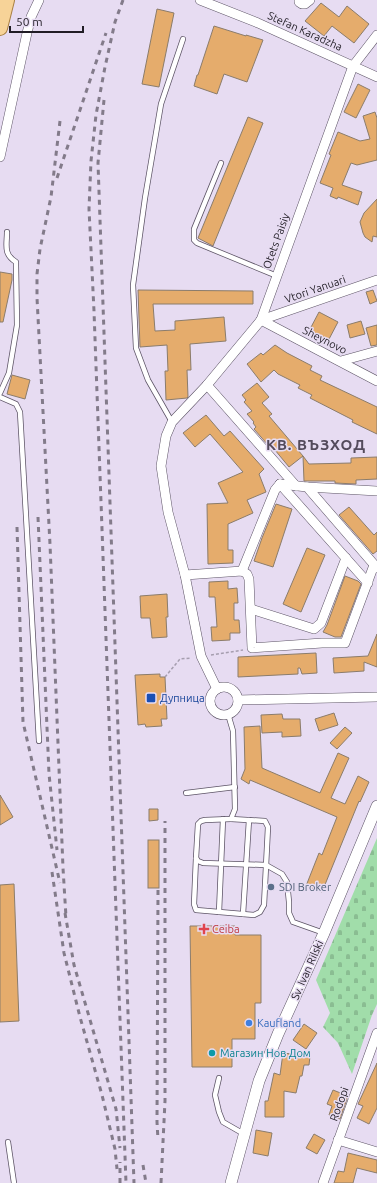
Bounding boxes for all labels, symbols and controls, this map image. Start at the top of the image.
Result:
scale bar [10,8,83,34]
street label: Stefan Karadzha [266,9,344,53]
text: 50 m [16,15,43,28]
street label: Otets Paisiy [260,211,292,270]
street label: Vtori Yanuari [283,273,347,305]
street label: Sheynovo [301,324,349,356]
district label: КВ. ВЪЗХОД [266,436,366,453]
marker: Дупница [145,692,157,704]
place label: Дупница [160,692,205,704]
place label: SDI Broker [279,881,332,893]
marker: SDI Broker [266,882,276,892]
place label: Ceiba [212,923,240,935]
marker: Ceiba [199,924,209,934]
street label: Sv. Ivan Rilski [289,938,325,1002]
place label: Kaufland [257,1017,301,1029]
marker: Kaufland [244,1018,254,1028]
place label: Магазин Нов Дом [220,1047,311,1059]
marker: Магазин Нов Дом [207,1048,217,1058]
street label: Rodopi [327,1085,351,1123]

